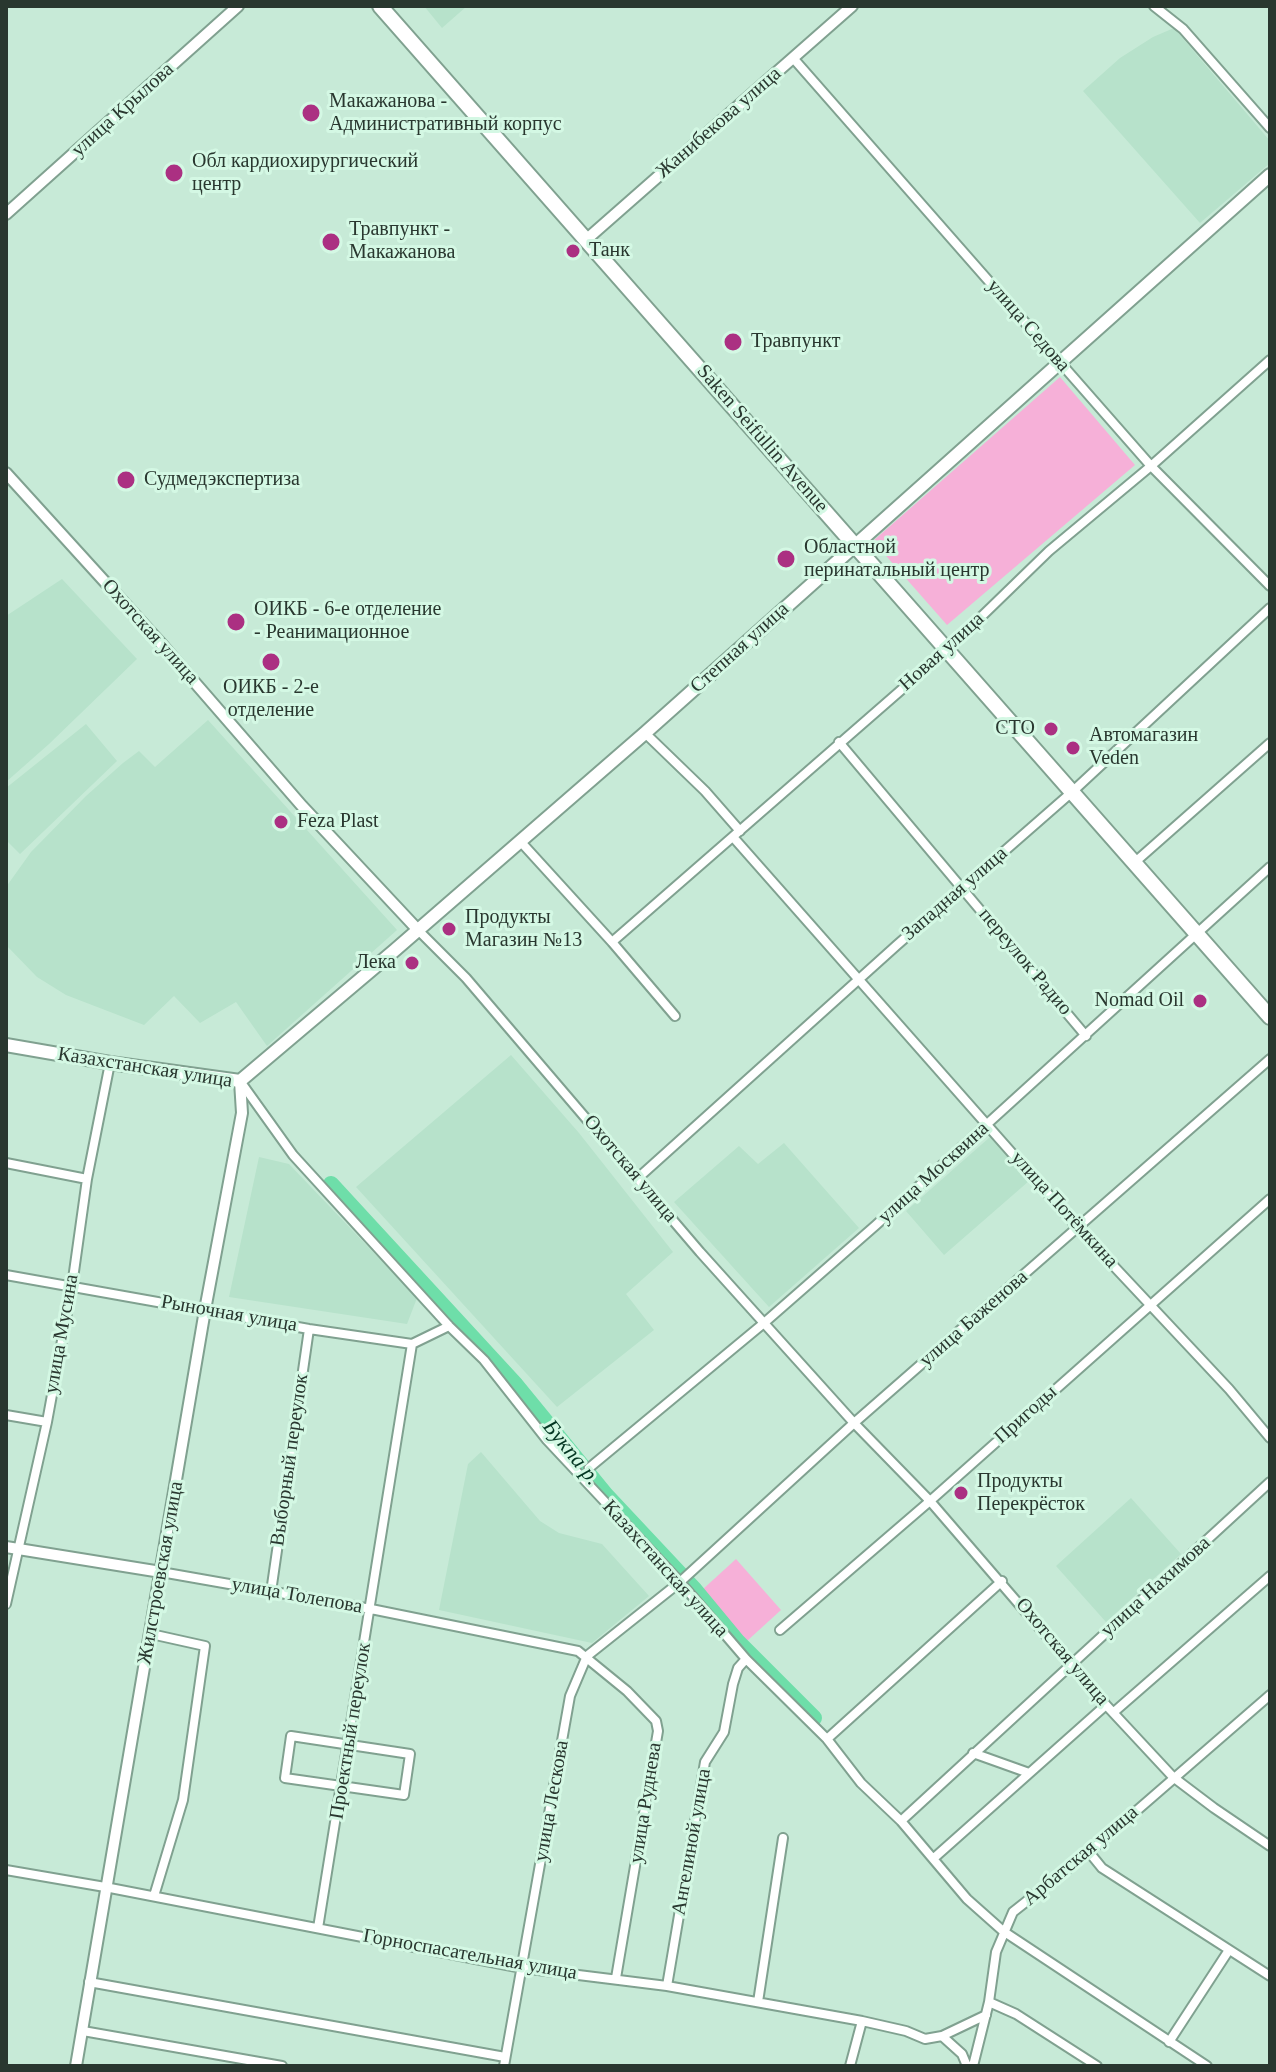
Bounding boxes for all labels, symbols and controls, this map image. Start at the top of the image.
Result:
street label: улица Крылова [67,58,179,162]
street label: Жанибекова улица [652,62,786,184]
place label: Макажанова - Административный корпус [329,90,562,137]
marker: Макажанова - Административный корпус [300,102,322,124]
place label: Обл кардиохирургический центр [192,150,418,197]
marker: Обл кардиохирургический центр [163,162,185,184]
place label: Травпункт - Макажанова [349,218,455,265]
marker: Травпункт - Макажанова [320,231,342,253]
place label: Танк [589,239,630,263]
marker: Танк [564,242,582,260]
street label: улица Седова [981,275,1075,377]
place label: Травпункт [751,330,840,354]
marker: Травпункт [722,331,744,353]
street label: Saken Seifullin Avenue [691,360,833,518]
place label: Судмедэкспертиза [144,468,300,492]
marker: Судмедэкспертиза [115,469,137,491]
place label: Областной перинатальный центр [804,536,990,583]
marker: Областной перинатальный центр [775,548,797,570]
street label: Охотская улица [97,574,203,690]
street label: Степная улица [686,597,794,699]
place label: ОИКБ - 6-е отделение - Реанимационное [254,598,441,645]
street label: Новая улица [895,608,989,696]
marker: ОИКБ - 6-е отделение - Реанимационное [225,611,247,633]
marker: ОИКБ - 2-е отделение [260,651,282,673]
place label: ОИКБ - 2-е отделение [223,676,319,723]
place label: СТО [995,717,1035,741]
marker: СТО [1042,720,1060,738]
place label: Автомагазин Veden [1089,724,1198,771]
marker: Автомагазин Veden [1064,739,1082,757]
place label: Feza Plast [297,810,379,834]
marker: Feza Plast [272,813,290,831]
street label: Западная улица [897,842,1013,946]
street label: переулок Радио [973,903,1077,1021]
place label: Продукты Магазин №13 [465,906,582,953]
marker: Продукты Магазин №13 [440,920,458,938]
place label: Лека [355,951,396,975]
marker: Лека [403,954,421,972]
place label: Nomad Oil [1095,989,1184,1013]
marker: Nomad Oil [1191,992,1209,1010]
street label: Казахстанская улица [56,1042,234,1094]
street label: Охотская улица [578,1110,682,1228]
street label: улица Москвина [874,1117,994,1229]
street label: улица Потёмкина [1005,1147,1123,1273]
street label: улица Баженова [915,1265,1033,1373]
street label: улица Мусина [40,1272,84,1396]
street label: Рыночная улица [159,1290,299,1338]
street label: Выборный переулок [266,1372,314,1548]
street label: Пригоды [990,1381,1062,1449]
water label: Букпа р. [537,1415,605,1491]
place label: Продукты Перекрёсток [977,1470,1085,1517]
street label: Жилстроевская улица [133,1479,189,1667]
marker: Продукты Перекрёсток [952,1484,970,1502]
street label: Казахстанская улица [597,1495,733,1643]
street label: улица Нахимова [1096,1532,1216,1642]
street label: улица Толепова [230,1573,364,1619]
street label: Охотская улица [1010,1593,1114,1711]
street label: Проектный переулок [325,1641,377,1821]
street label: улица Лескова [530,1738,574,1864]
street label: улица Руднева [625,1741,667,1865]
street label: Ангелиной улица [667,1767,717,1917]
street label: Арбатская улица [1019,1801,1143,1911]
street label: Горноспасательная улица [361,1924,579,1986]

